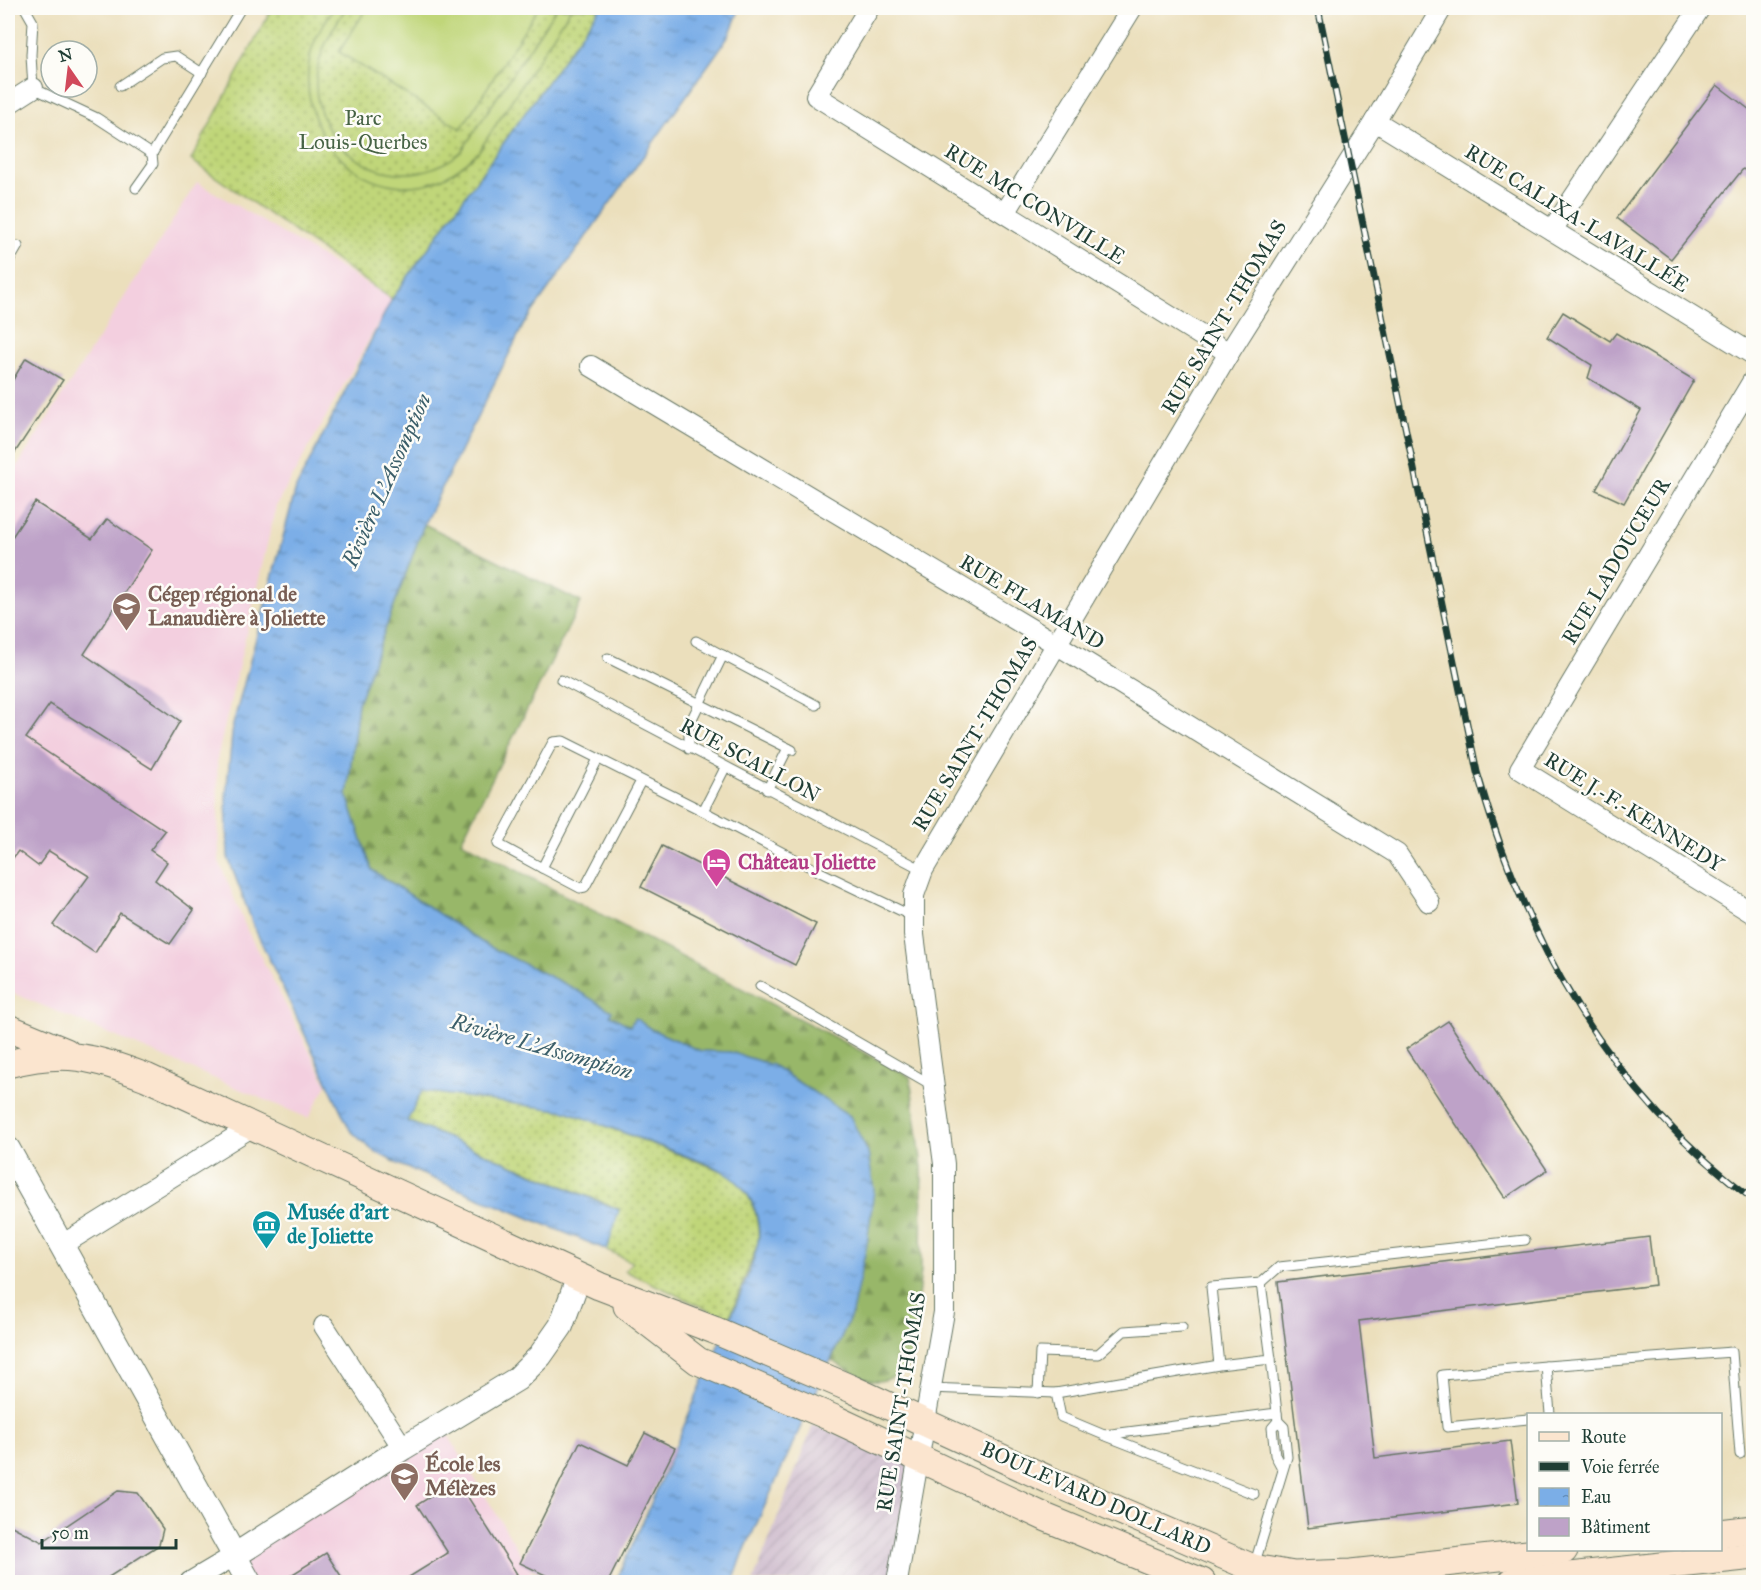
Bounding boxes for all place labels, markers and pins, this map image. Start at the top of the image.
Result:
place label: Cégep régional de Lanaudière à Joliette [148,581,326,632]
school or university icon: Cégep régional de Lanaudière à Joliette [111,590,143,632]
hotel icon: Château Joliette [701,846,733,888]
place label: Château Joliette [738,849,876,876]
place label: Musée d'art de Joliette [287,1199,390,1250]
museum icon: Musée d'art de Joliette [250,1208,282,1250]
place label: École les Mélèzes [425,1450,501,1501]
school or university icon: École les Mélèzes [388,1460,420,1502]

